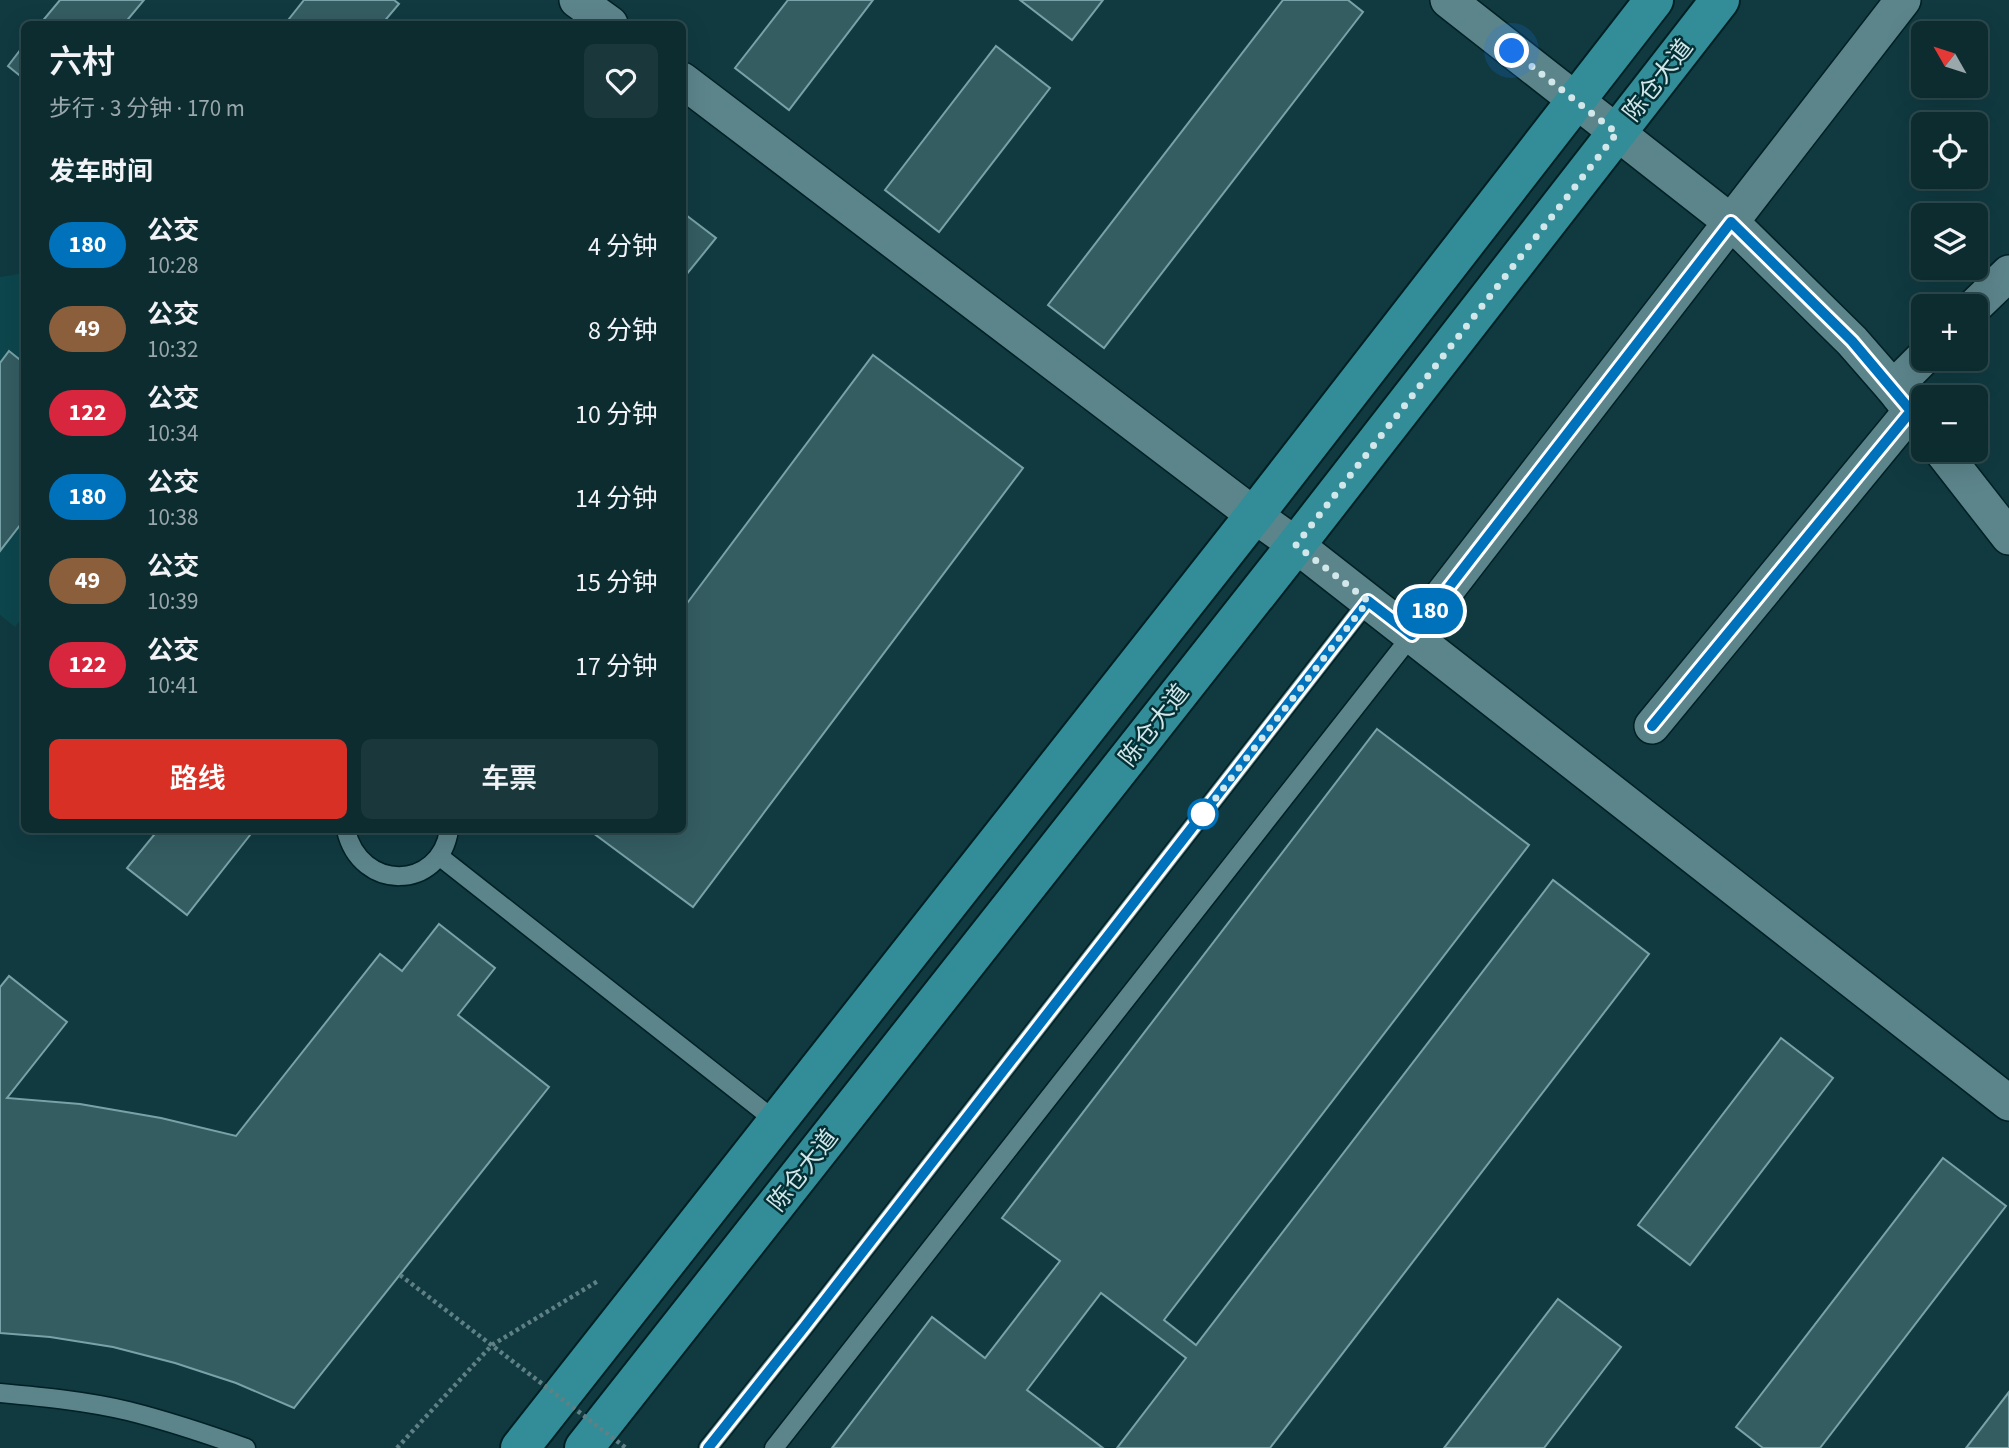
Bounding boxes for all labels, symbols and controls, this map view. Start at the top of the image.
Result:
north arrow [1911,21,1988,98]
map controls [1911,21,1988,462]
street label: 陈仓大道 [1615,32,1702,129]
your location [1494,33,1529,68]
text: 六村 [49,39,115,86]
button: heart [584,44,658,118]
text: 步行 · 3 分钟 · 170 m [49,92,245,125]
button: locate [1911,112,1988,189]
text: 发车时间 [49,153,153,190]
button: layers [1911,203,1988,280]
text: 公交 [147,212,199,249]
text: 180 [68,227,107,262]
text: 4 分钟 [588,228,658,265]
text: 10:28 [147,249,198,282]
button: + [1911,294,1988,371]
text: 公交 [147,296,199,333]
text: 49 [75,311,100,346]
text: 8 分钟 [588,312,658,349]
text: 10:32 [147,333,198,366]
text: 公交 [147,380,199,417]
button: − [1911,385,1988,462]
text: 122 [68,395,107,430]
text: 10 分钟 [575,396,658,433]
text: 10:34 [147,417,198,450]
text: 公交 [147,464,199,501]
text: 180 [68,479,107,514]
text: 14 分钟 [575,480,658,517]
text: 10:38 [147,501,198,534]
text: 公交 [147,548,199,585]
text: 49 [75,563,100,598]
text: 15 分钟 [575,564,658,601]
text: 10:39 [147,585,198,618]
line badge: 180 [1390,588,1470,634]
text: 180 [1411,593,1449,628]
text: 公交 [147,632,199,669]
text: 122 [68,647,107,682]
text: 17 分钟 [575,648,658,685]
text: 10:41 [147,669,198,702]
street label: 陈仓大道 [1111,677,1198,774]
button: 路线 [49,739,347,819]
button: 车票 [361,739,658,819]
unlabelled marker [1188,799,1218,829]
street label: 陈仓大道 [760,1122,847,1219]

